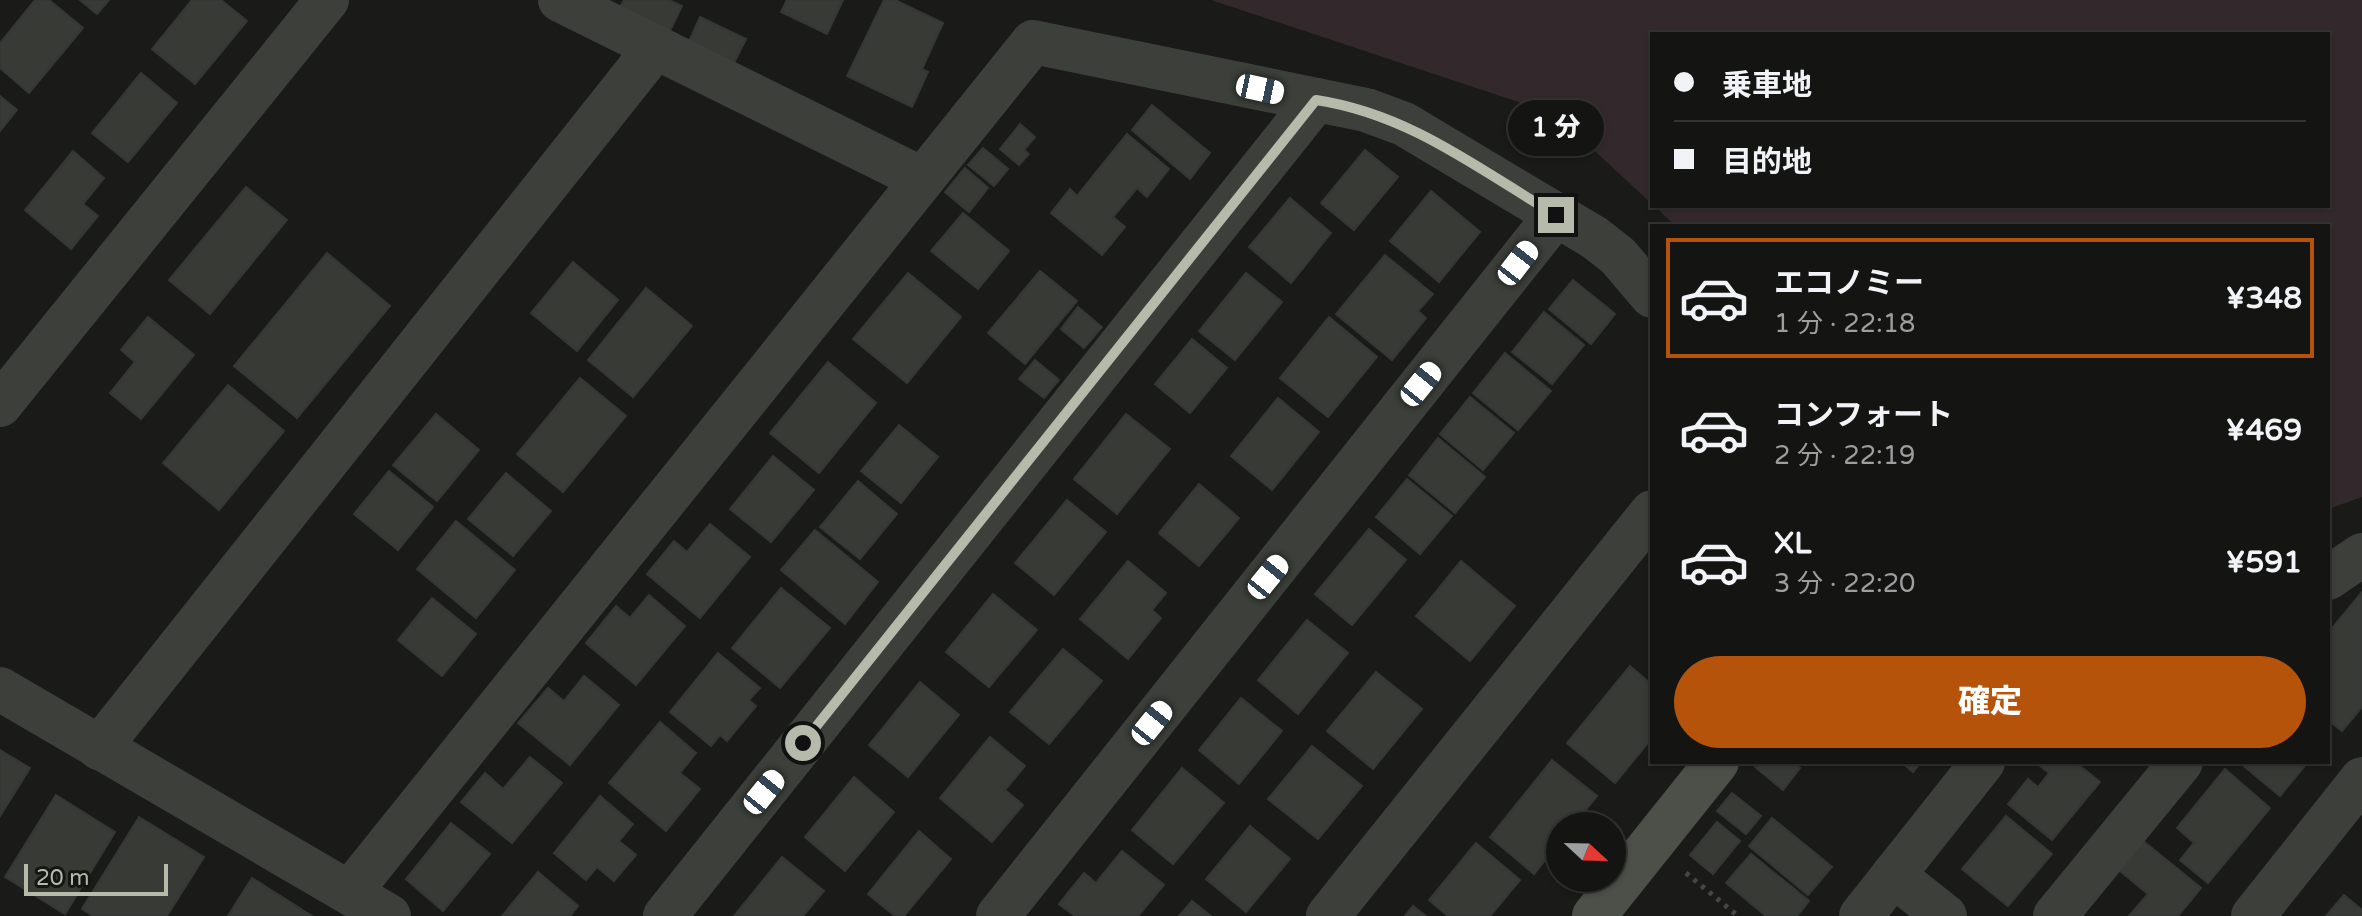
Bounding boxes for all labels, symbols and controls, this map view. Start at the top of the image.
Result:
text: 乗車地 [1722,67,1812,104]
car [1234,72,1286,106]
callout: 1 分 [1508,99,1604,155]
text: 1 分 [1531,112,1581,143]
text: 目的地 [1722,144,1812,181]
route end [1538,197,1574,233]
car [1494,237,1542,289]
icon: car [1678,262,1750,334]
text: エコノミー [1774,265,1924,302]
text: ¥348 [2226,280,2302,317]
text: 1 分 · 22:18 [1774,308,1915,339]
car [1397,358,1445,410]
icon: car [1678,394,1750,466]
text: コンフォート [1774,397,1953,434]
text: ¥469 [2226,412,2302,449]
text: 2 分 · 22:19 [1774,440,1915,471]
text: XL [1774,525,1811,562]
icon: car [1678,526,1750,598]
text: ¥591 [2226,544,2302,581]
car [1244,551,1292,603]
text: 3 分 · 22:20 [1774,568,1915,599]
button: 確定 [1674,656,2306,748]
car [1128,697,1176,749]
route start [785,725,821,761]
car [740,766,788,818]
north arrow [1546,812,1626,892]
map controls [1546,812,1626,892]
scale bar [24,860,168,896]
text: 20 m [36,865,90,891]

